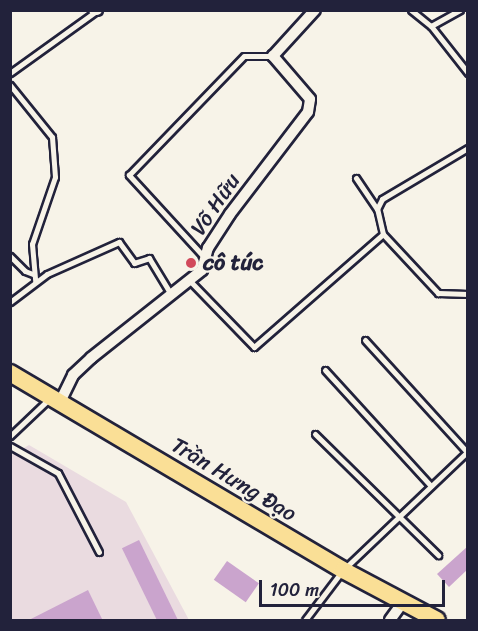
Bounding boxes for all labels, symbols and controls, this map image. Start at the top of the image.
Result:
street label: Võ Hữu [185,168,245,240]
place label: cô túc [203,250,263,276]
marker: cô túc [184,256,198,270]
street label: Trần Hưng Đạo [167,431,301,527]
scale bar [262,568,448,606]
text: 100 m [270,574,319,606]

